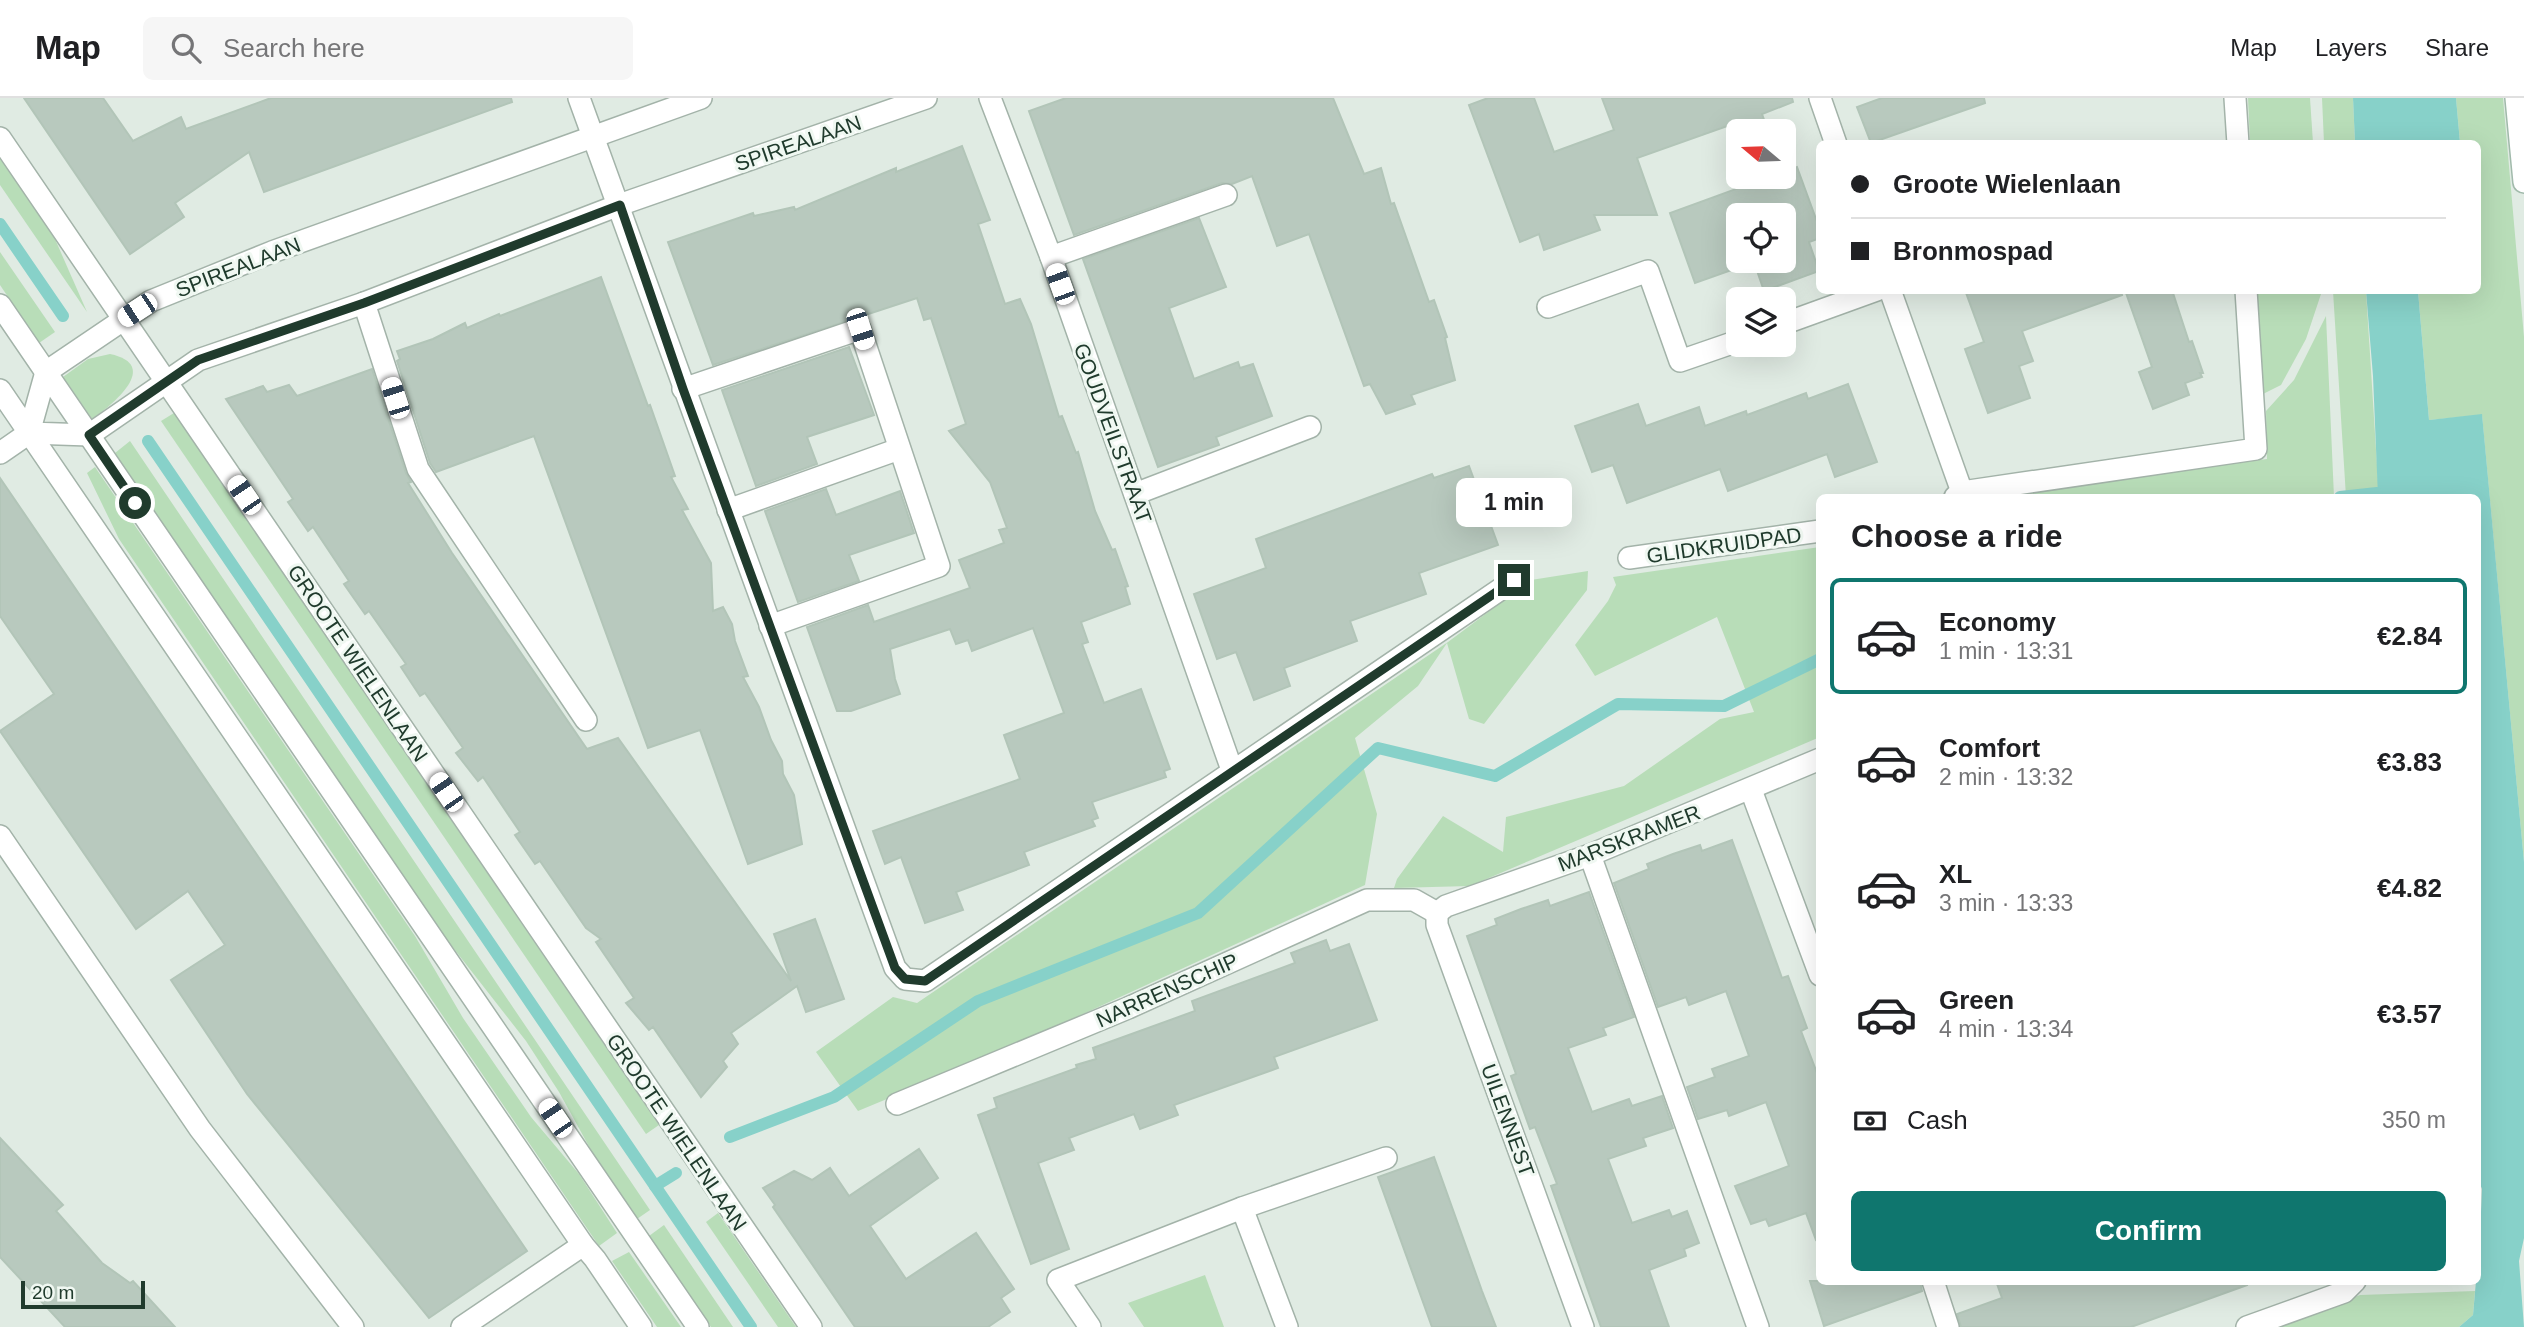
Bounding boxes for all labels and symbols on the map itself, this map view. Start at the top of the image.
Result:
street label: SPIREALAAN [732,111,864,175]
north arrow [1726,119,1796,189]
street label: SPIREALAAN [172,233,304,301]
car [1043,261,1078,307]
car [114,290,161,330]
car [844,306,877,352]
street label: GOUDVEILSTRAAT [1070,340,1156,526]
car [379,375,412,421]
car [224,472,265,518]
callout: 1 min [1456,478,1572,528]
route start [119,487,151,519]
street label: GLIDKRUIDPAD [1645,523,1803,567]
street label: GROOTE WIELENLAAN [284,560,432,766]
route end [1498,564,1530,596]
car [426,769,467,815]
street label: MARSKRAMER [1555,800,1703,876]
street label: NARRENSCHIP [1093,948,1241,1032]
street label: GROOTE WIELENLAAN [603,1029,751,1235]
street label: UILENNEST [1477,1061,1539,1179]
car [535,1095,576,1141]
scale bar [21,1278,145,1310]

